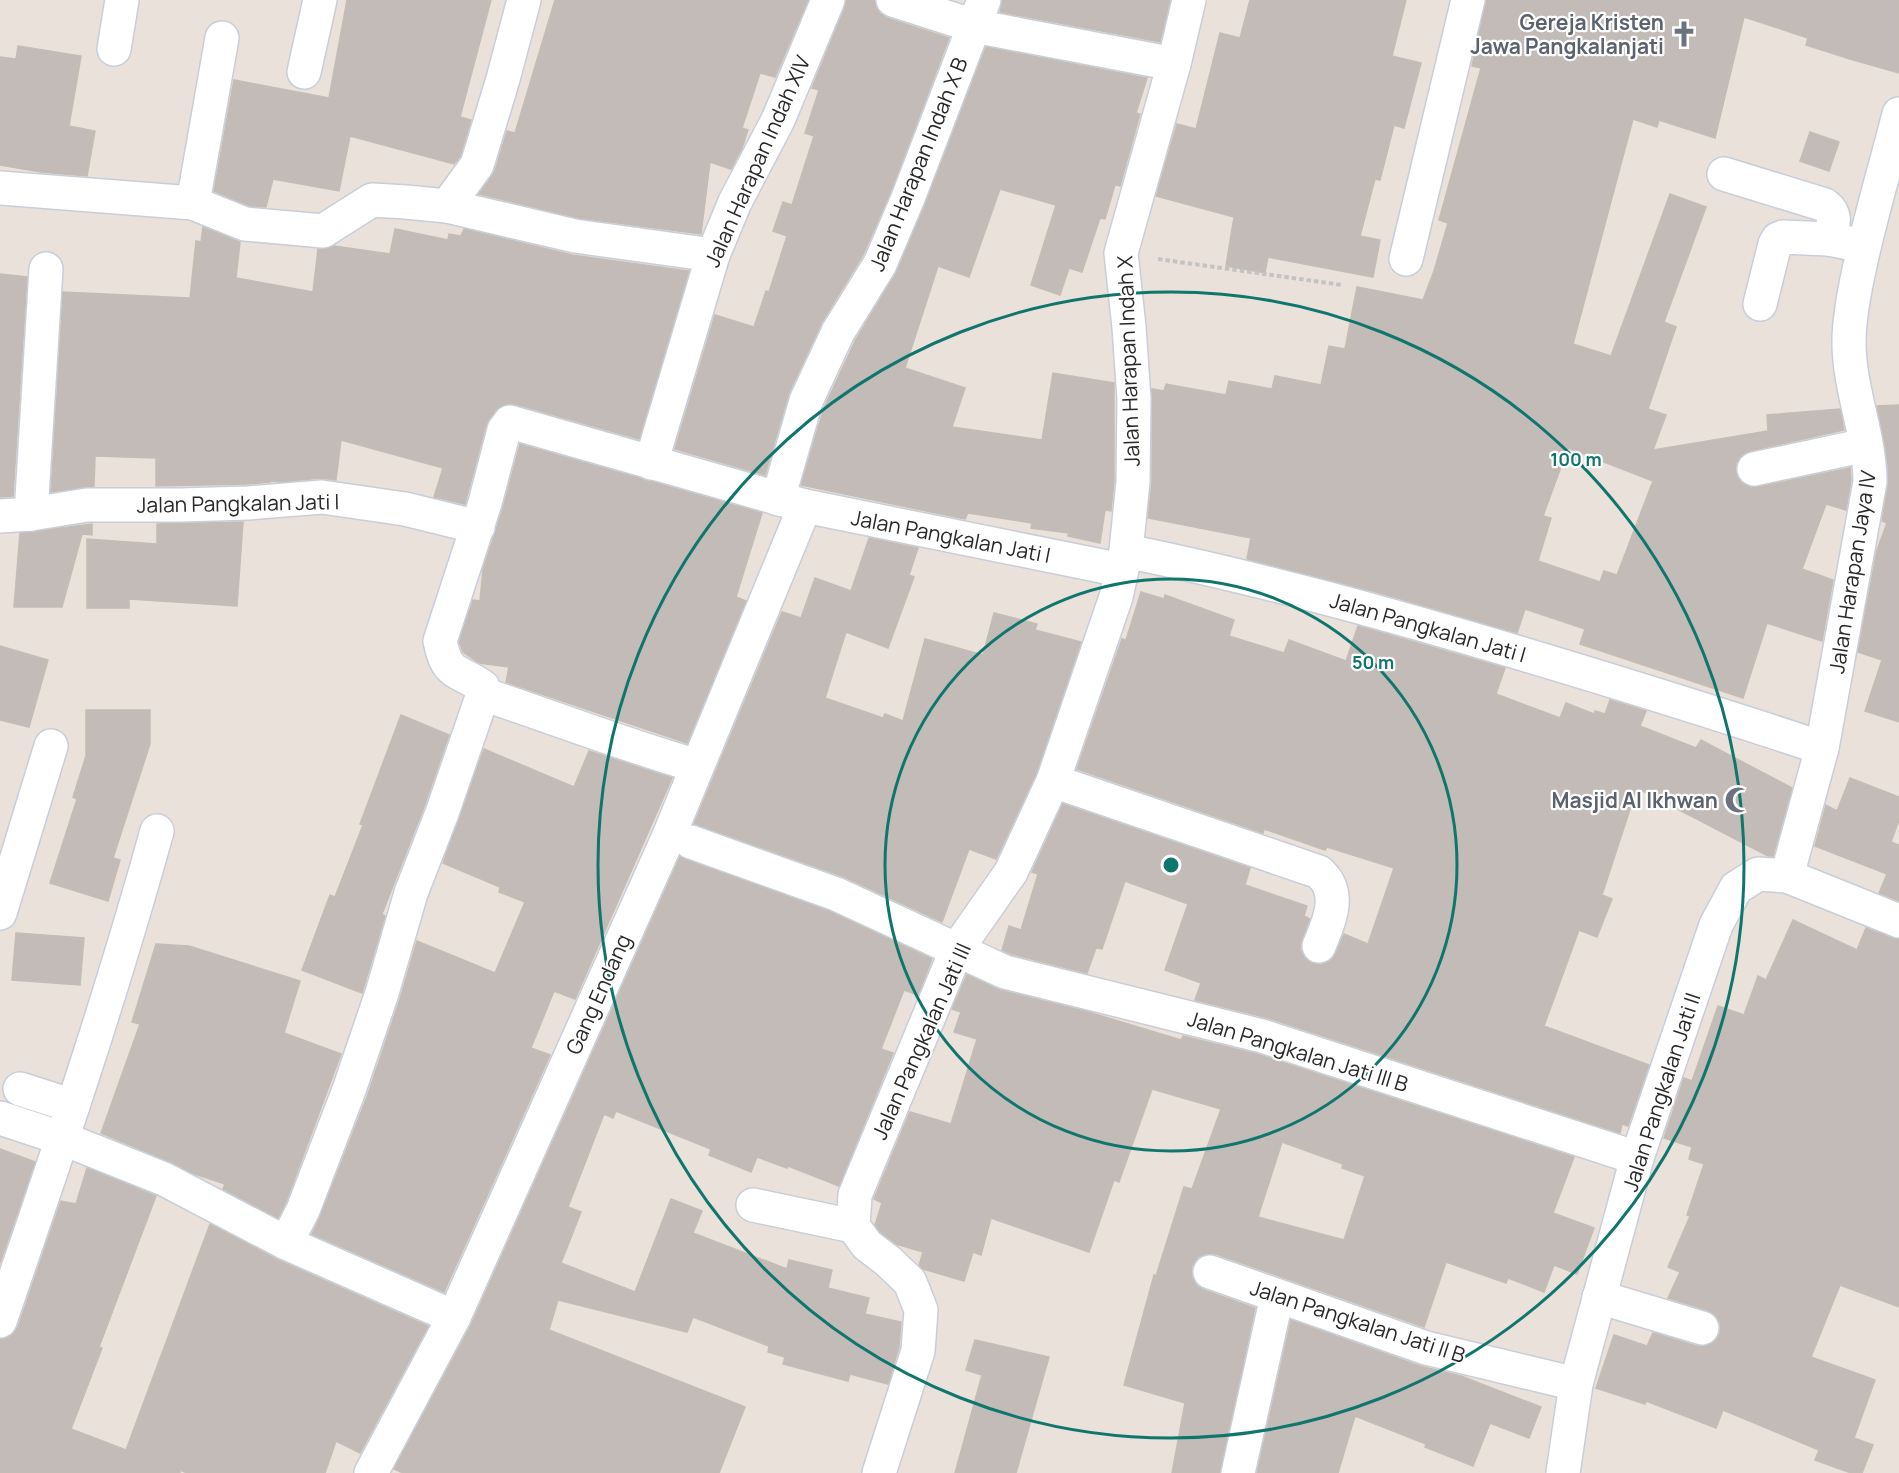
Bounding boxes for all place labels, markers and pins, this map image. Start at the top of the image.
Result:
place label: Gereja Kristen Jawa Pangkalanjati [1470,8,1664,60]
church icon: Gereja Kristen Jawa Pangkalanjati [1669,19,1699,49]
mosque icon: Masjid Al Ikhwan [1723,785,1753,815]
place label: Masjid Al Ikhwan [1552,786,1718,814]
centre of rings [1161,855,1181,875]

